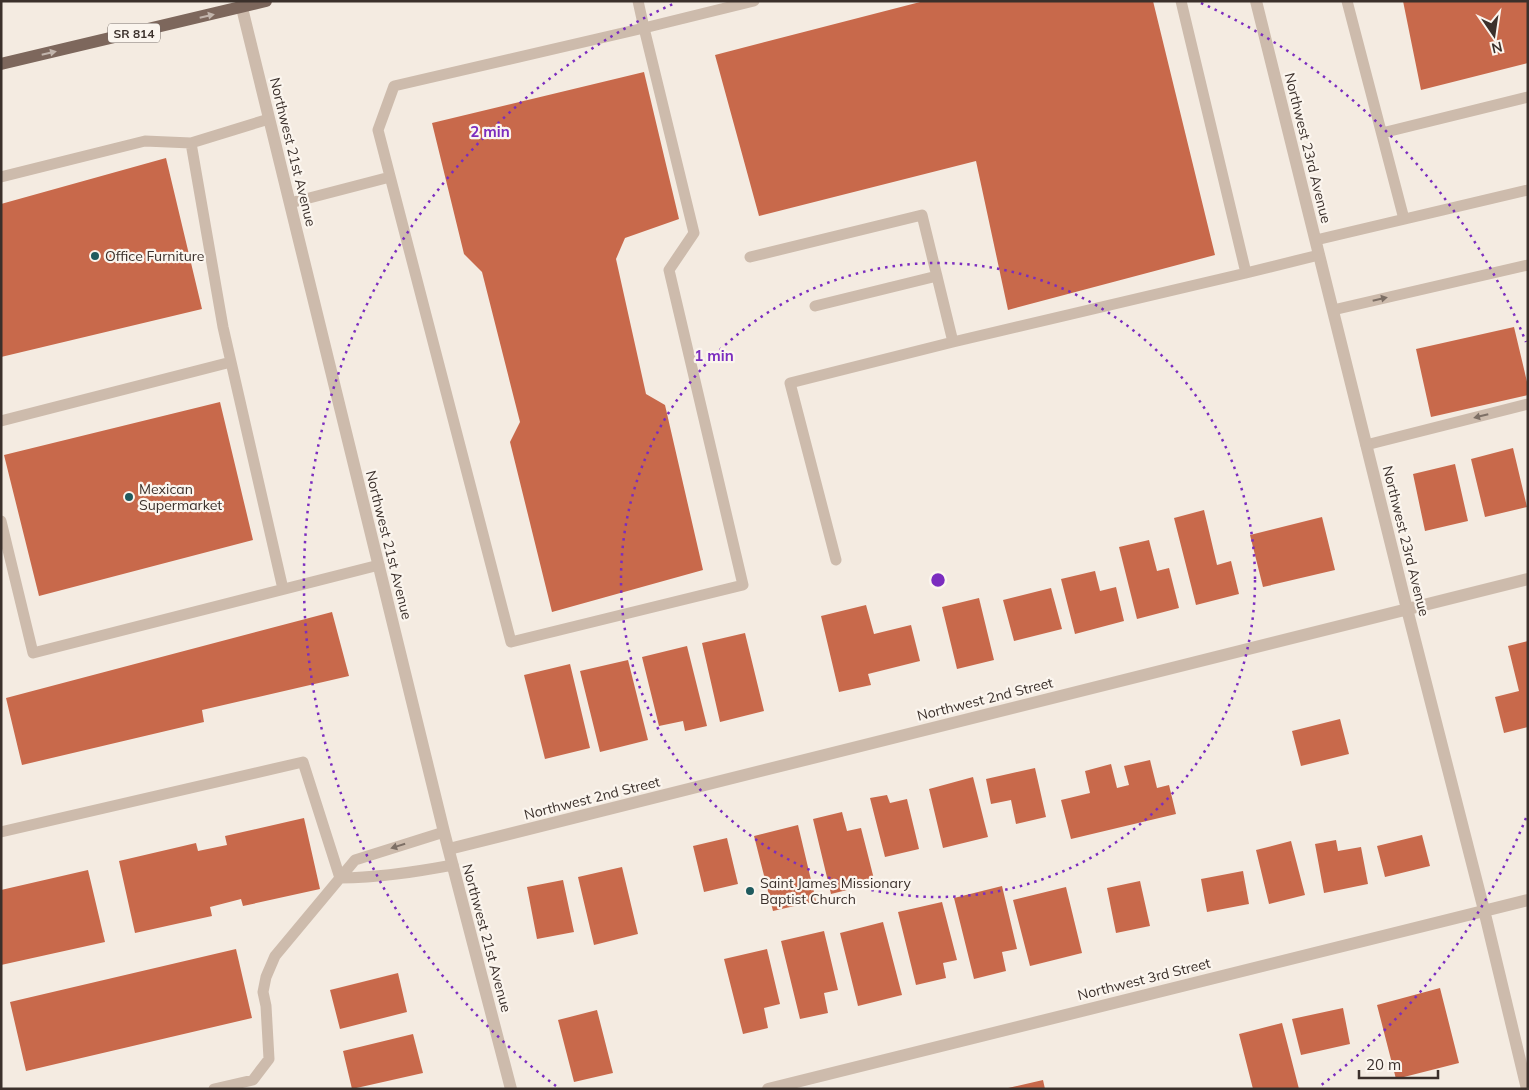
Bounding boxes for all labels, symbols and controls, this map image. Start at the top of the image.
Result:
north arrow [1469,10,1519,60]
one-way arrow [199,12,214,20]
road number: SR 814 [108,23,160,42]
text: N [1490,38,1504,58]
one-way arrow [41,49,56,57]
street label: Northwest 23rd Avenue [1281,71,1335,225]
street label: Northwest 21st Avenue [266,76,320,228]
text: 2 min [470,122,510,141]
place label: Office Furniture [105,247,204,265]
marker: Office Furniture [89,250,101,262]
one-way arrow [1373,295,1388,303]
text: 1 min [694,346,734,365]
one-way arrow [1473,413,1488,421]
street label: Northwest 23rd Avenue [1379,464,1433,618]
street label: Northwest 21st Avenue [362,469,416,621]
place label: Mexican Supermarket [139,480,222,514]
marker: Mexican Supermarket [123,491,135,503]
centre of rings [929,571,947,589]
street label: Northwest 2nd Street [915,673,1055,725]
street label: Northwest 2nd Street [522,772,662,824]
one-way arrow [390,843,405,851]
street label: Northwest 21st Avenue [459,862,515,1014]
place label: Saint James Missionary Baptist Church [760,874,911,908]
marker: Saint James Missionary Baptist Church [744,885,756,897]
street label: Northwest 3rd Street [1076,954,1212,1004]
scale bar [1359,1048,1438,1080]
text: 20 m [1366,1055,1401,1074]

